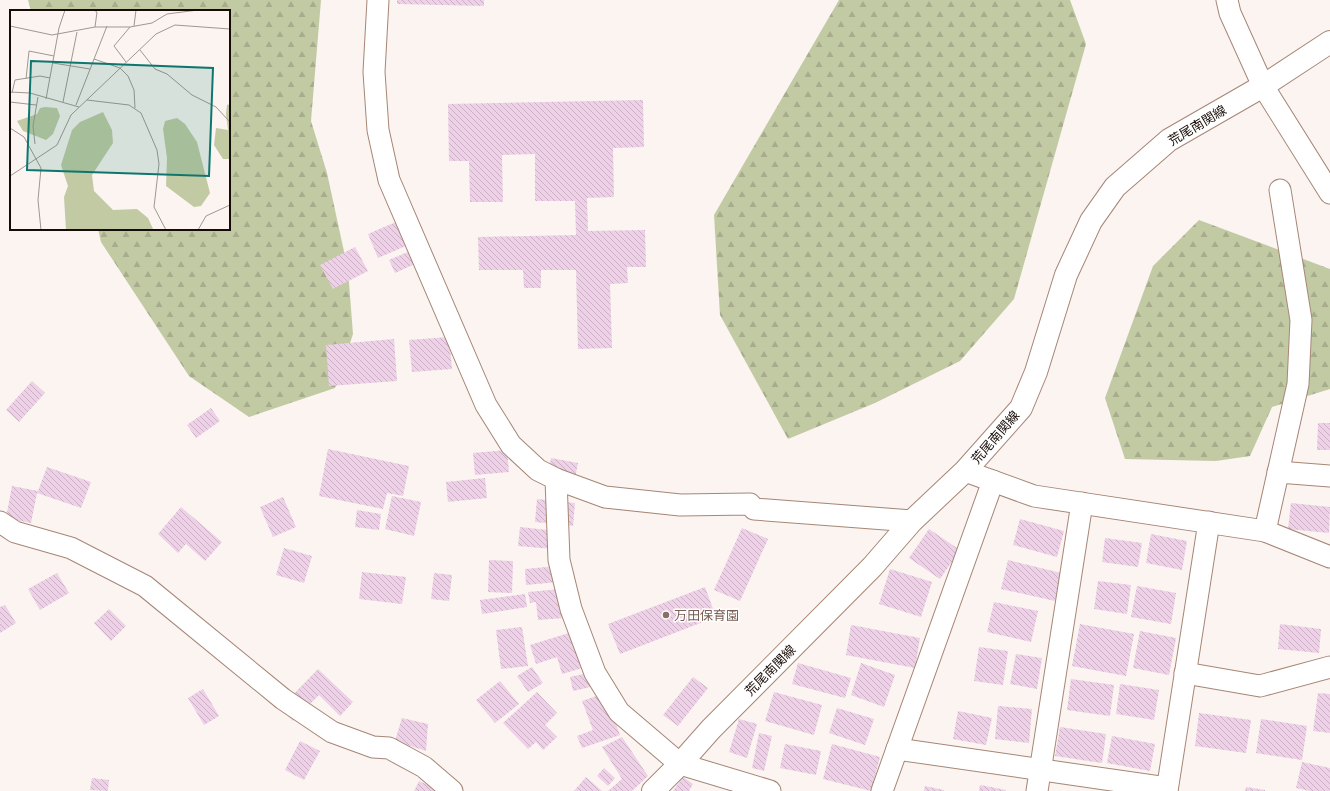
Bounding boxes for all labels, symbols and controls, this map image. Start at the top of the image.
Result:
inset map [10,10,230,230]
street label: 荒尾南関線 [1165,101,1229,149]
street label: 荒尾南関線 [967,407,1023,467]
place label: 万田保育園 [674,606,739,624]
marker: 万田保育園 [661,610,671,620]
street label: 荒尾南関線 [741,641,799,699]

